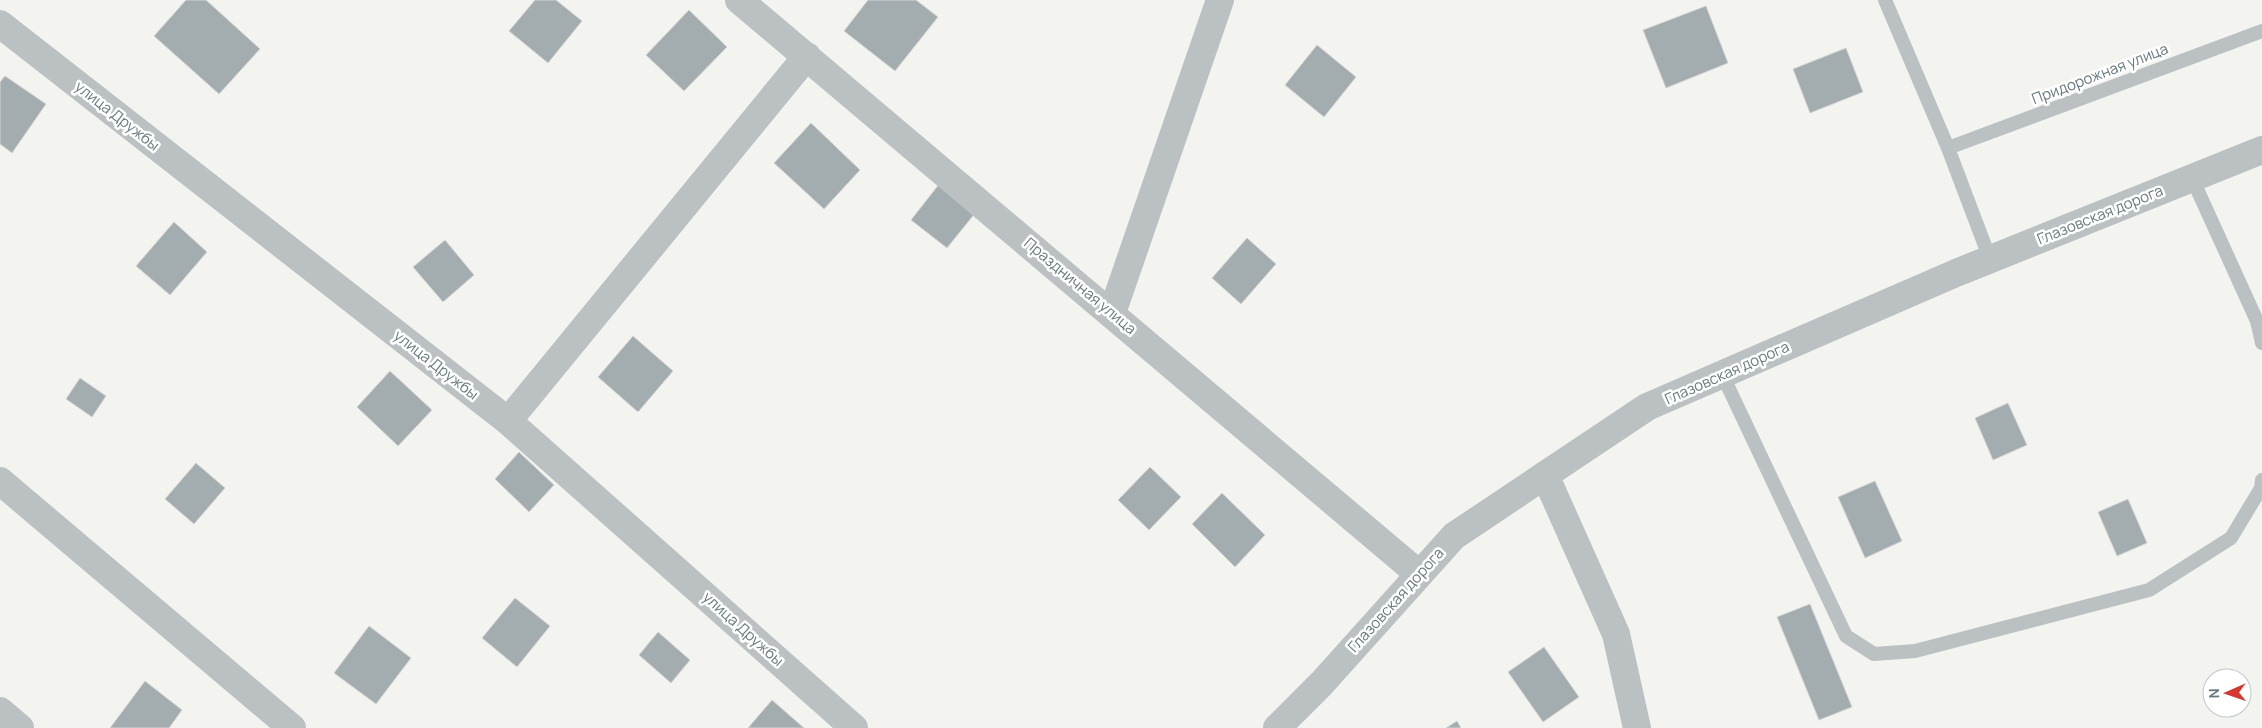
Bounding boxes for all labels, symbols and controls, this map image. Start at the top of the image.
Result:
street label: Придорожная улица [2029,38,2171,109]
street label: улица Дружбы [71,76,164,155]
street label: Глазовская дорога [2034,180,2166,249]
street label: Праздничная улица [1020,232,1141,339]
street label: улица Дружбы [390,325,483,404]
street label: Глазовская дорога [1661,336,1792,409]
street label: Глазовская дорога [1343,543,1448,657]
street label: улица Дружбы [698,587,788,671]
north arrow [2202,668,2252,718]
text: N [2204,688,2223,699]

